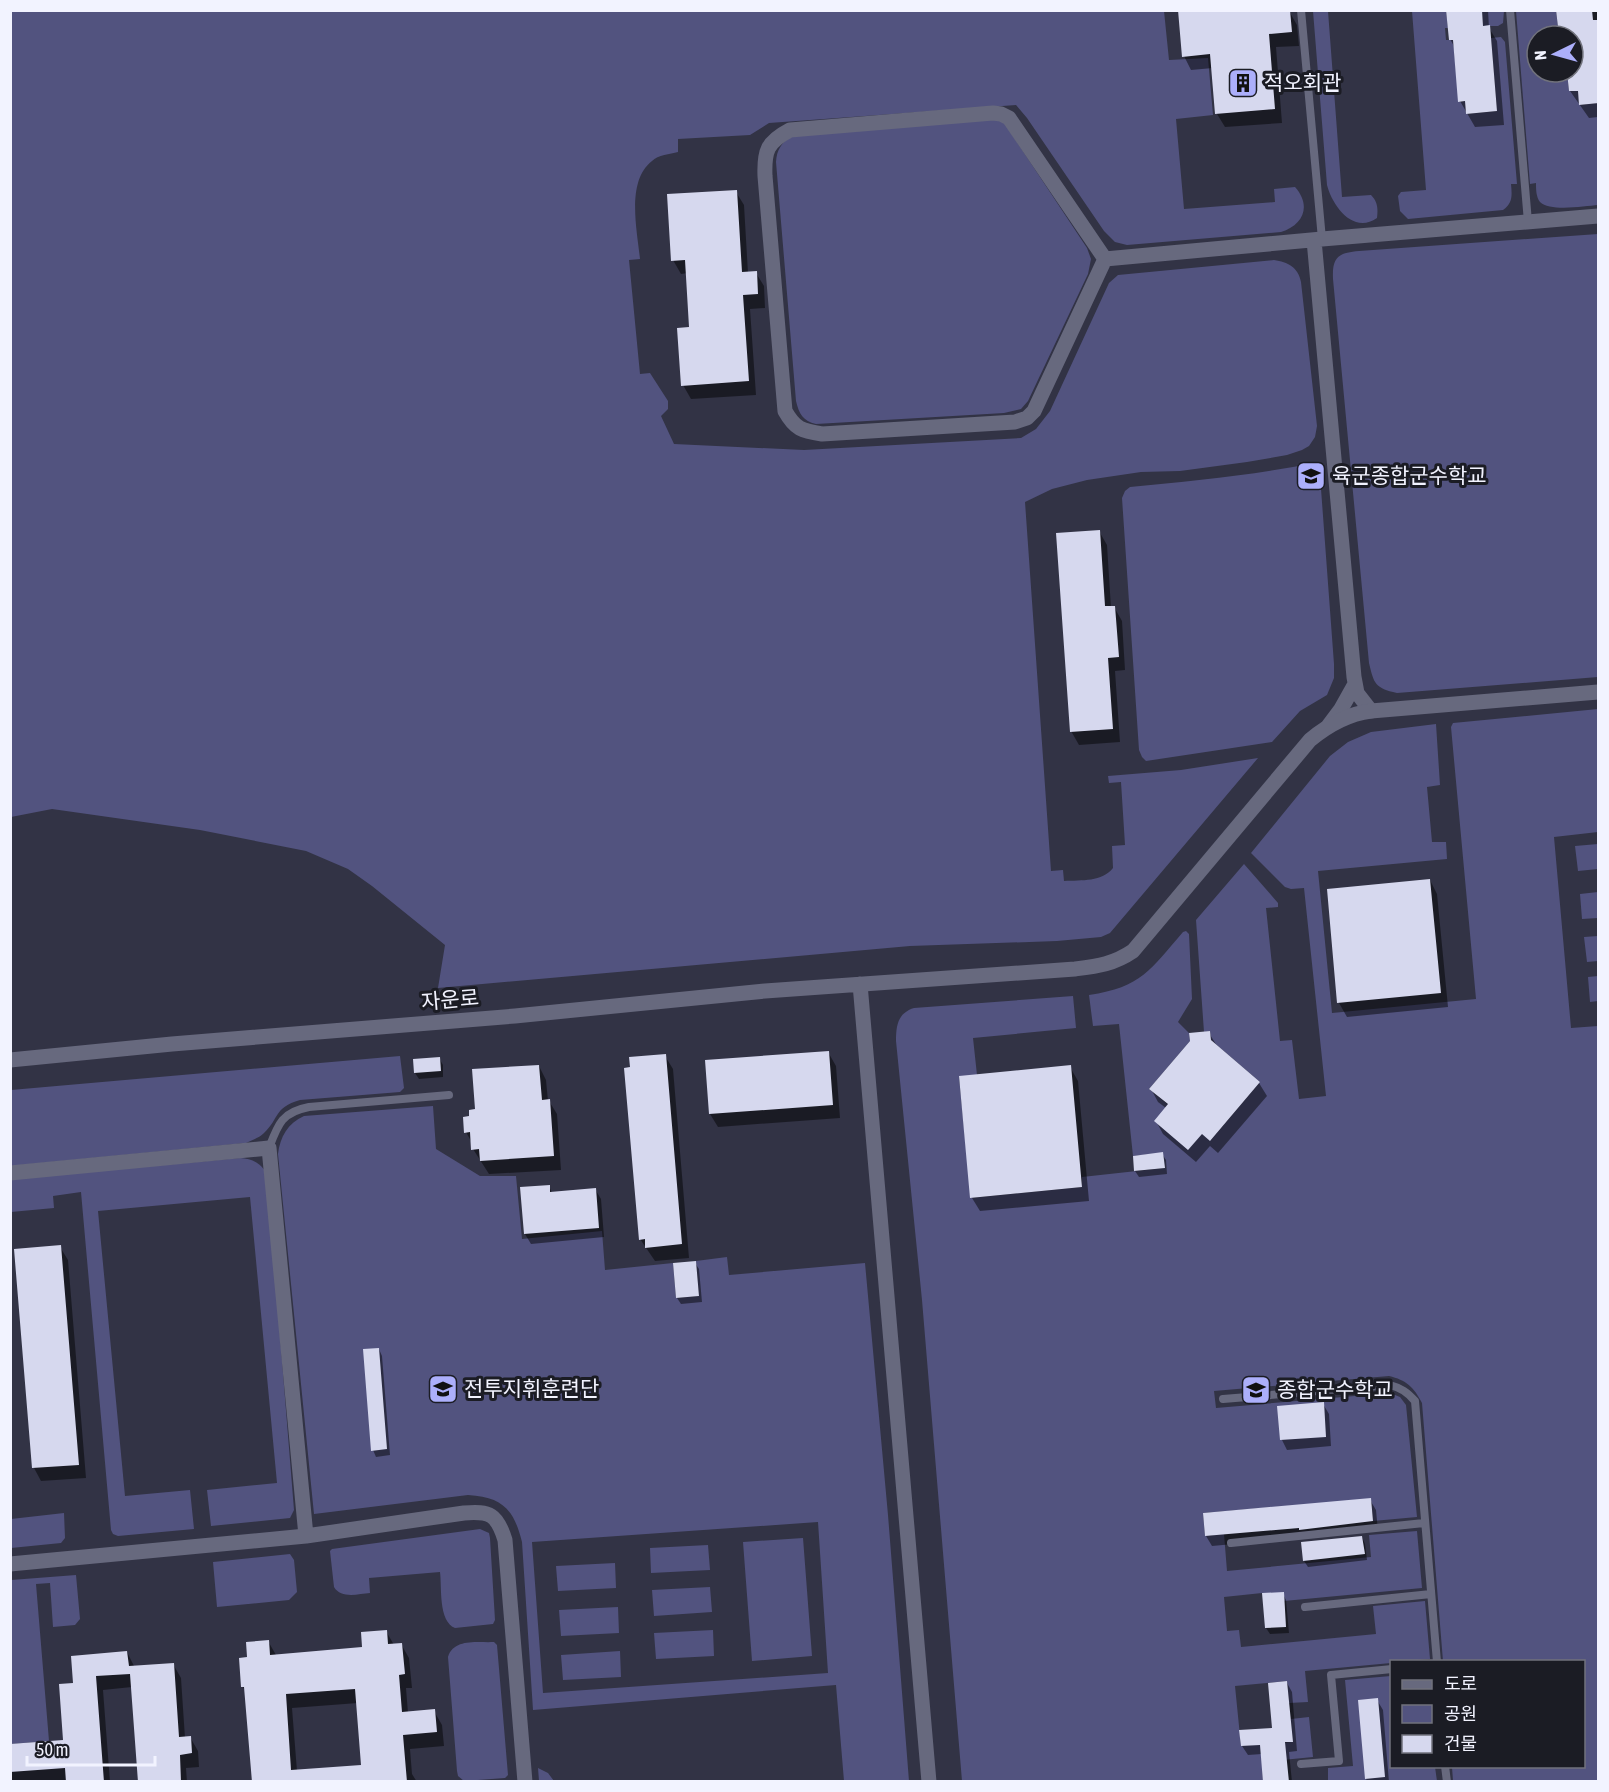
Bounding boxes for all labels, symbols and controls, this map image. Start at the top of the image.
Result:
north arrow [1525,24,1585,84]
text: N [1531,50,1549,61]
building icon: 적오회관 [1227,67,1259,99]
place label: 적오회관 [1264,70,1341,94]
school or university icon: 육군종합군수학교 [1295,460,1327,492]
place label: 육군종합군수학교 [1332,463,1487,487]
street label: 자운로 [420,985,480,1013]
school or university icon: 전투지휘훈련단 [427,1373,459,1405]
school or university icon: 종합군수학교 [1240,1374,1272,1406]
place label: 전투지휘훈련단 [464,1376,599,1400]
place label: 종합군수학교 [1277,1377,1393,1401]
legend [1390,1660,1585,1768]
text: 도로 [1444,1673,1477,1694]
text: 공원 [1444,1703,1477,1724]
scale bar [27,1729,154,1767]
text: 건물 [1444,1733,1477,1754]
text: 50 m [36,1739,68,1760]

